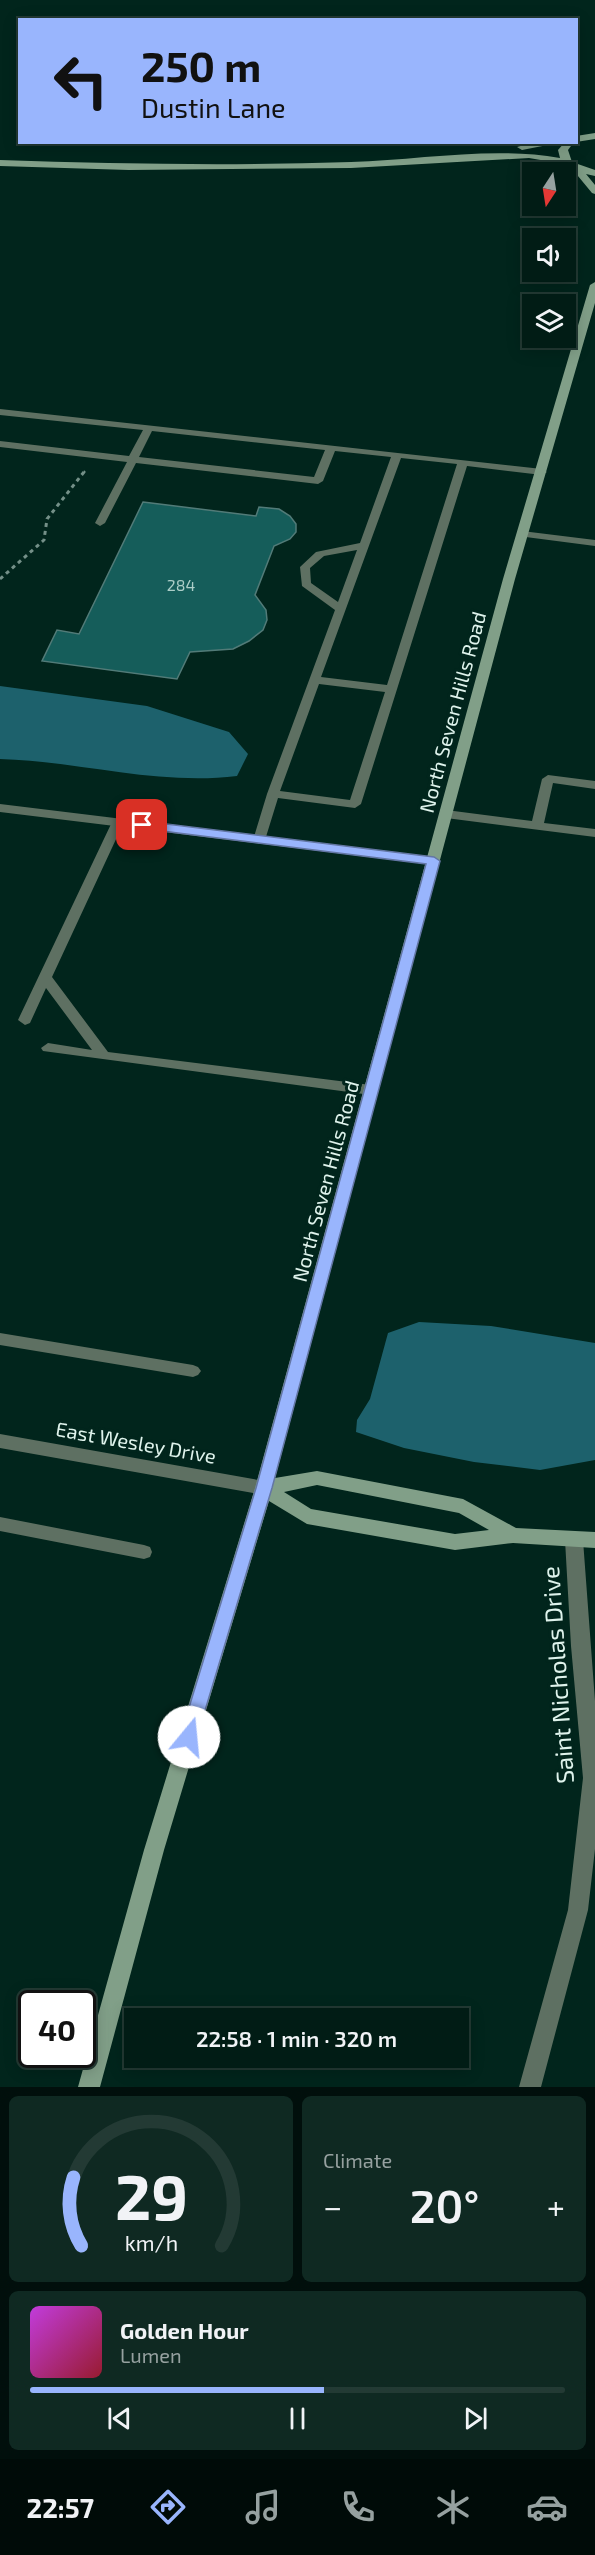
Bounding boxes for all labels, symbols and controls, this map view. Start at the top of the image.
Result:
text: 250 m [141,40,261,90]
icon: left [42,42,120,120]
text: Dustin Lane [141,91,286,123]
north arrow [522,162,576,216]
map controls [522,162,576,348]
button: sound [522,228,576,282]
button: layers [522,294,576,348]
house number: 284 [167,575,195,594]
street label: North Seven Hills Road [414,609,490,815]
pin [116,799,167,850]
icon: arrive [125,808,158,841]
street label: North Seven Hills Road [287,1078,363,1284]
street label: East Wesley Drive [54,1416,218,1468]
street label: Saint Nicholas Drive [535,1565,579,1785]
position arrow [157,1705,221,1769]
speed limit sign: 40 [18,1990,96,2068]
text: 22:58 · 1 min · 320 m [196,2025,397,2051]
text: Climate [323,2148,392,2172]
text: 29 [114,2158,188,2233]
text: 20° [410,2178,479,2232]
text: − [323,2186,342,2226]
text: + [547,2186,565,2226]
text: km/h [124,2230,178,2255]
text: Golden Hour [120,2317,249,2343]
text: Lumen [120,2343,182,2367]
icon: previous [103,2402,136,2435]
icon: pause [281,2402,314,2435]
icon: next [459,2402,492,2435]
icon: directions [147,2486,189,2528]
icon: music [242,2486,284,2528]
icon: phone [337,2486,379,2528]
icon: climate [432,2486,474,2528]
icon: car [526,2486,568,2528]
text: 22:57 [26,2491,94,2523]

